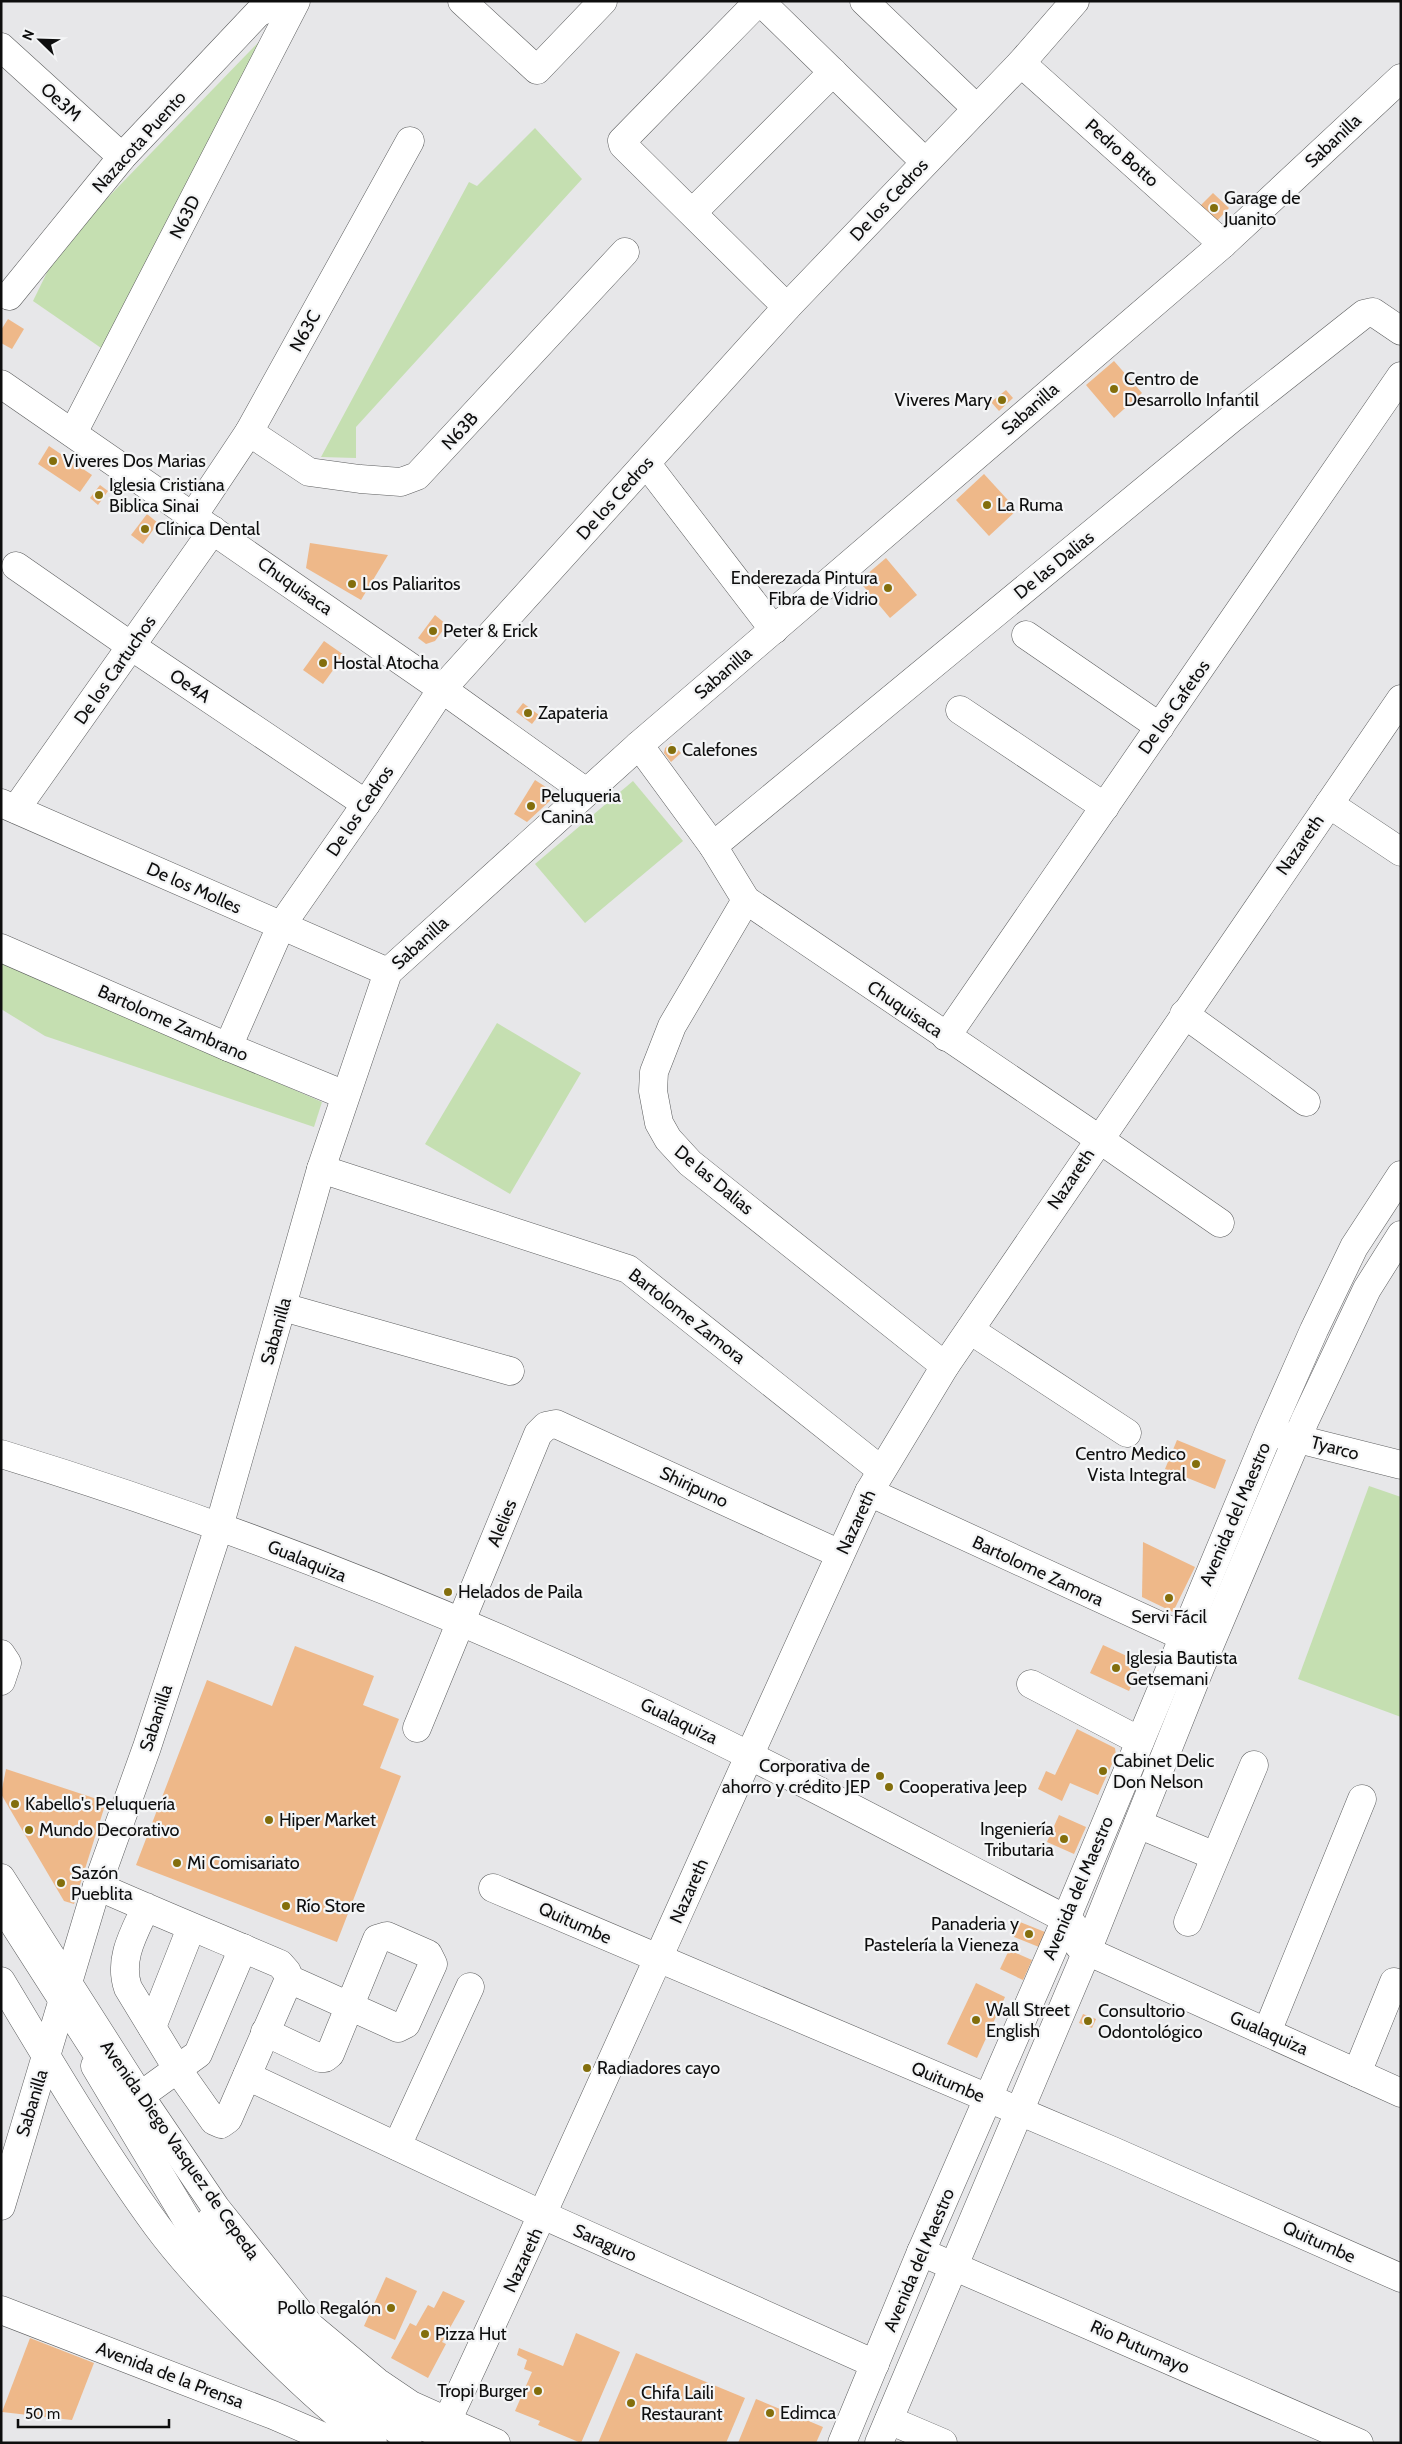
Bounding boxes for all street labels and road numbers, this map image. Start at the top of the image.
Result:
street label: Oe3M [36,78,86,126]
street label: Nazacota Puento [88,86,191,197]
street label: Sabanilla [1300,109,1366,173]
street label: Pedro Botto [1081,114,1163,192]
street label: De los Cedros [845,154,933,246]
street label: N63D [165,192,205,242]
street label: N63C [285,307,325,355]
street label: Sabanilla [997,378,1063,440]
street label: N63B [437,407,483,454]
street label: De los Cedros [572,452,658,544]
street label: De las Dalias [1010,526,1098,604]
street label: Chuquisaca [253,552,337,620]
street label: De los Cartuchos [69,611,161,729]
street label: Sabanilla [690,642,756,704]
street label: De los Cafetos [1134,656,1214,758]
street label: Oe4A [165,664,215,708]
street label: De los Cedros [322,761,398,861]
street label: Nazareth [1271,811,1329,879]
street label: De los Molles [143,857,245,919]
street label: Sabanilla [387,912,453,974]
street label: Chuquisaca [863,976,947,1042]
street label: Bartolome Zambrano [94,980,252,1066]
street label: De las Dalias [670,1141,758,1219]
street label: Nazareth [1043,1144,1099,1214]
street label: Bartolome Zamora [624,1264,750,1369]
street label: Sabanilla [256,1295,296,1367]
street label: Tyarco [1308,1431,1362,1465]
street label: Avenida del Maestro [1195,1439,1275,1589]
street label: Shiripuno [656,1462,732,1512]
street label: Nazareth [832,1486,880,1558]
street label: Alelies [483,1496,521,1550]
street label: Bartolome Zamora [969,1531,1107,1611]
street label: Gualaquiza [264,1535,350,1587]
street label: Sabanilla [135,1682,177,1754]
street label: Gualaquiza [637,1693,722,1749]
street label: Avenida del Maestro [1038,1813,1118,1963]
street label: Nazareth [665,1855,713,1927]
street label: Quitumbe [535,1897,615,1949]
street label: Gualaquiza [1226,2006,1312,2060]
street label: Avenida Diego Vasquez de Cepeda [96,2036,265,2264]
street label: Quitumbe [908,2057,988,2107]
street label: Sabanilla [11,2067,53,2139]
street label: Avenida del Maestro [879,2185,959,2335]
street label: Quitumbe [1279,2216,1359,2268]
street label: Saraguro [570,2219,640,2267]
street label: Nazareth [499,2224,547,2296]
street label: Rio Putumayo [1087,2315,1193,2379]
street label: Avenida de la Prensa [93,2337,247,2413]

